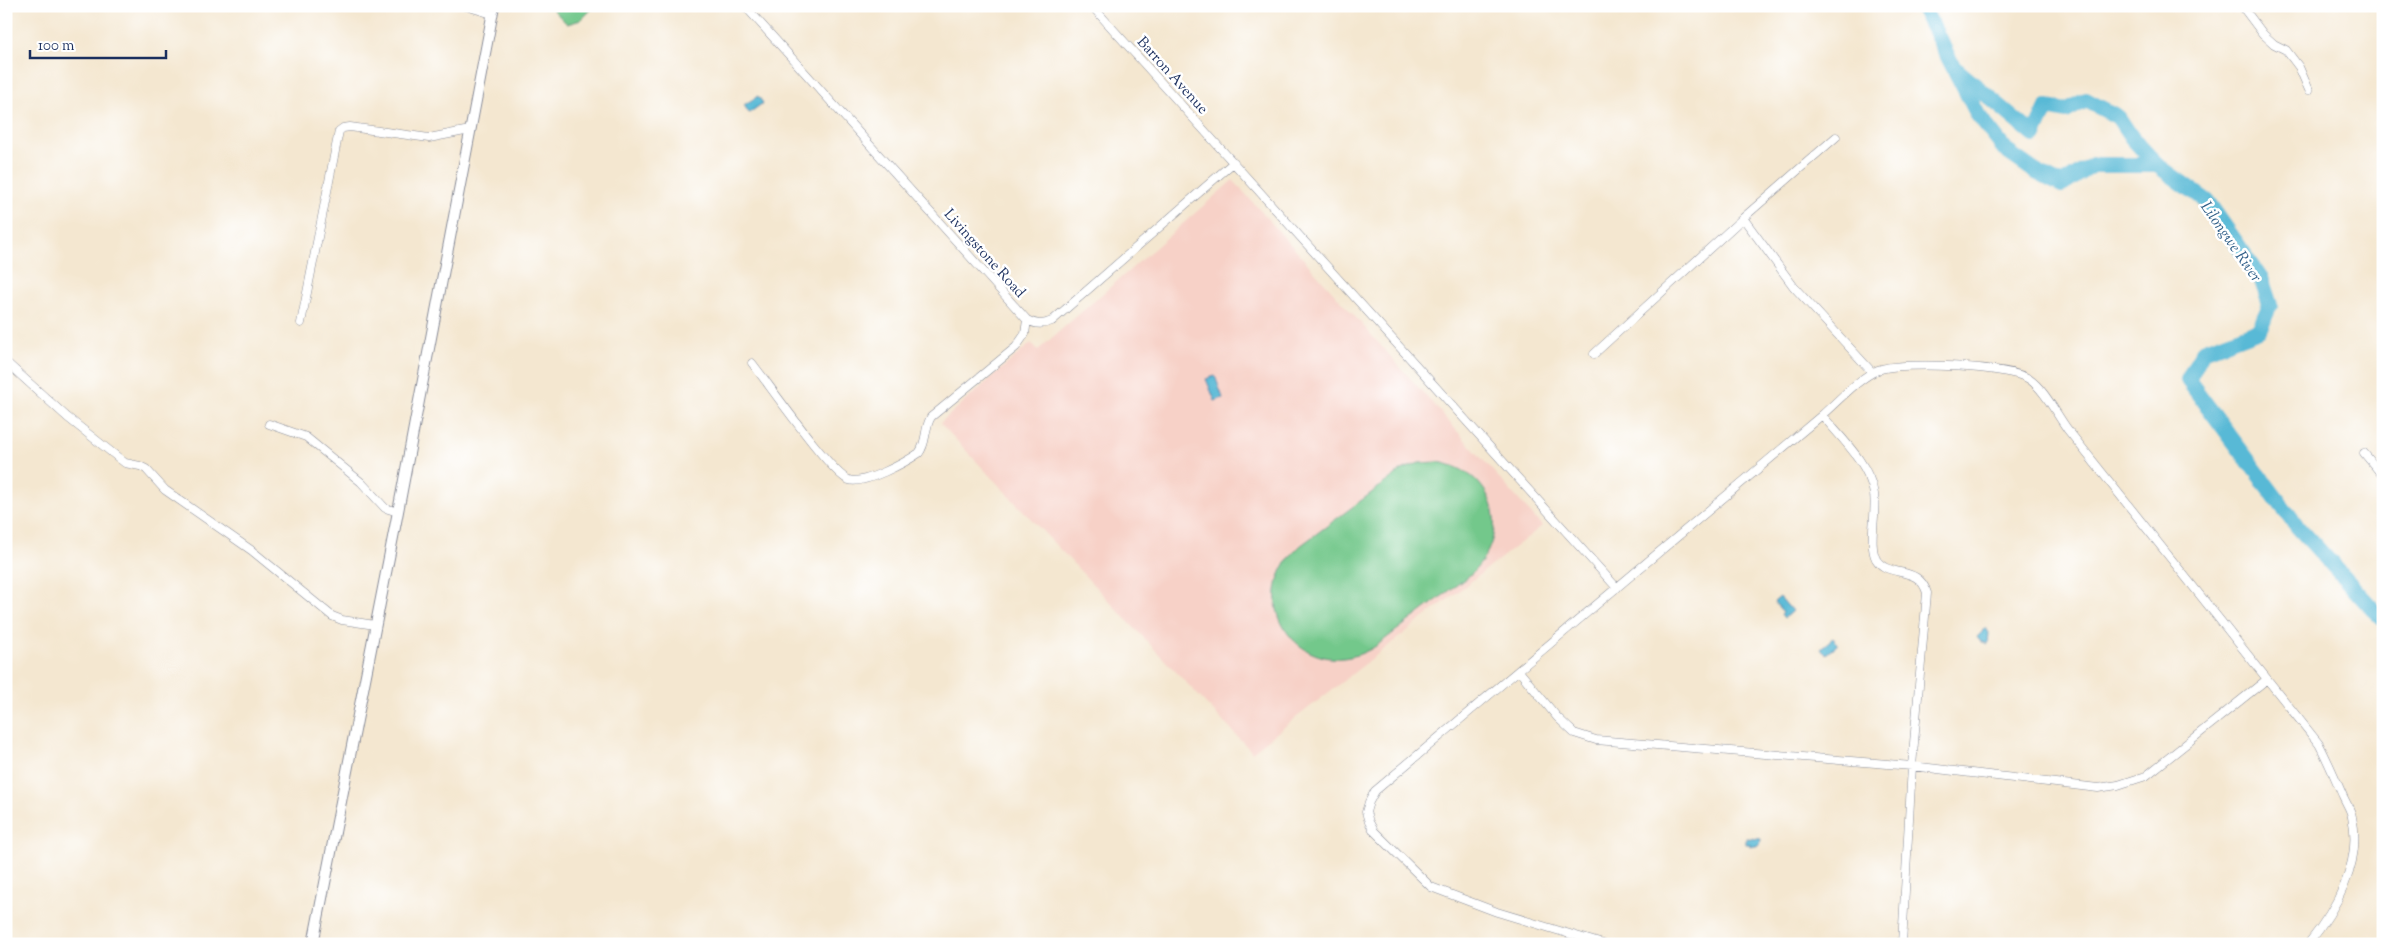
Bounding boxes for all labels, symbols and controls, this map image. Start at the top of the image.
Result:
scale bar [30,28,166,60]
street label: Barron Avenue [1131,33,1212,119]
text: 100 m [38,36,75,57]
water label: Lilongwe River [2194,197,2266,288]
street label: Livingstone Road [938,205,1030,303]

